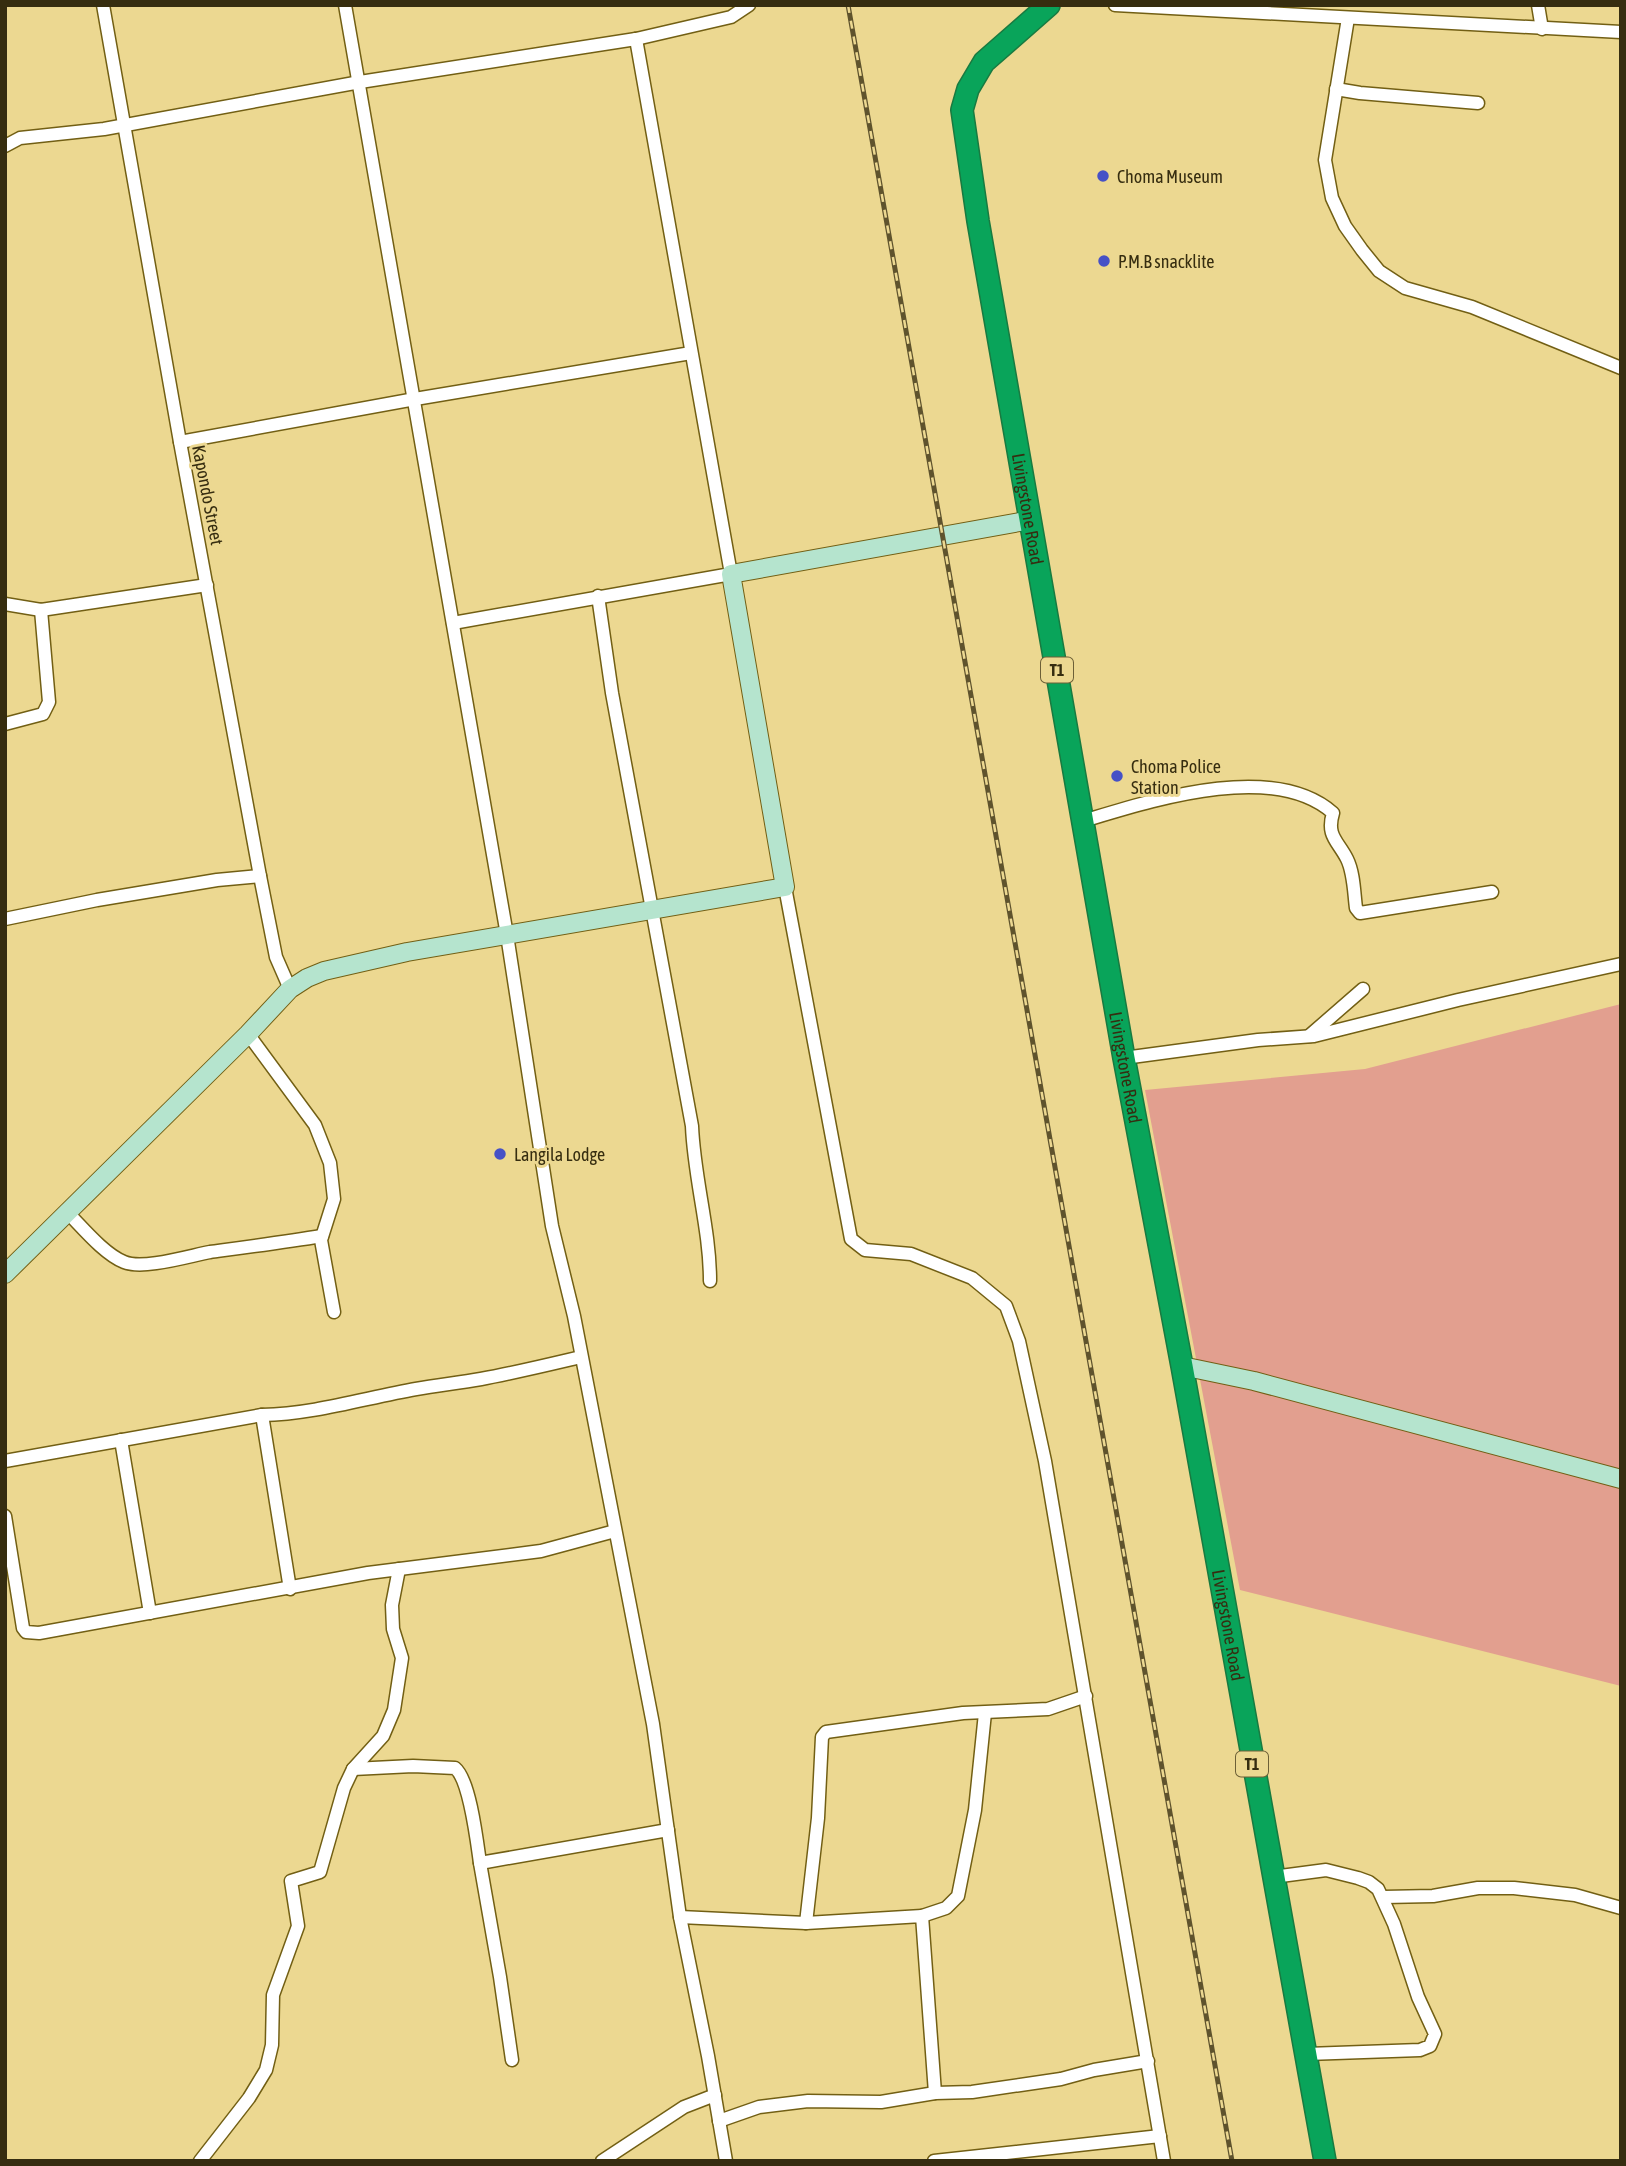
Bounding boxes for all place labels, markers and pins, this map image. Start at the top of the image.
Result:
place label: Choma Museum [1117,166,1223,187]
marker: Choma Museum [1095,168,1111,184]
place label: P.M.B snacklite [1118,251,1214,272]
marker: P.M.B snacklite [1096,253,1112,269]
place label: Choma Police Station [1131,756,1221,798]
marker: Choma Police Station [1109,768,1125,784]
place label: Langila Lodge [514,1144,605,1165]
marker: Langila Lodge [492,1146,508,1162]

